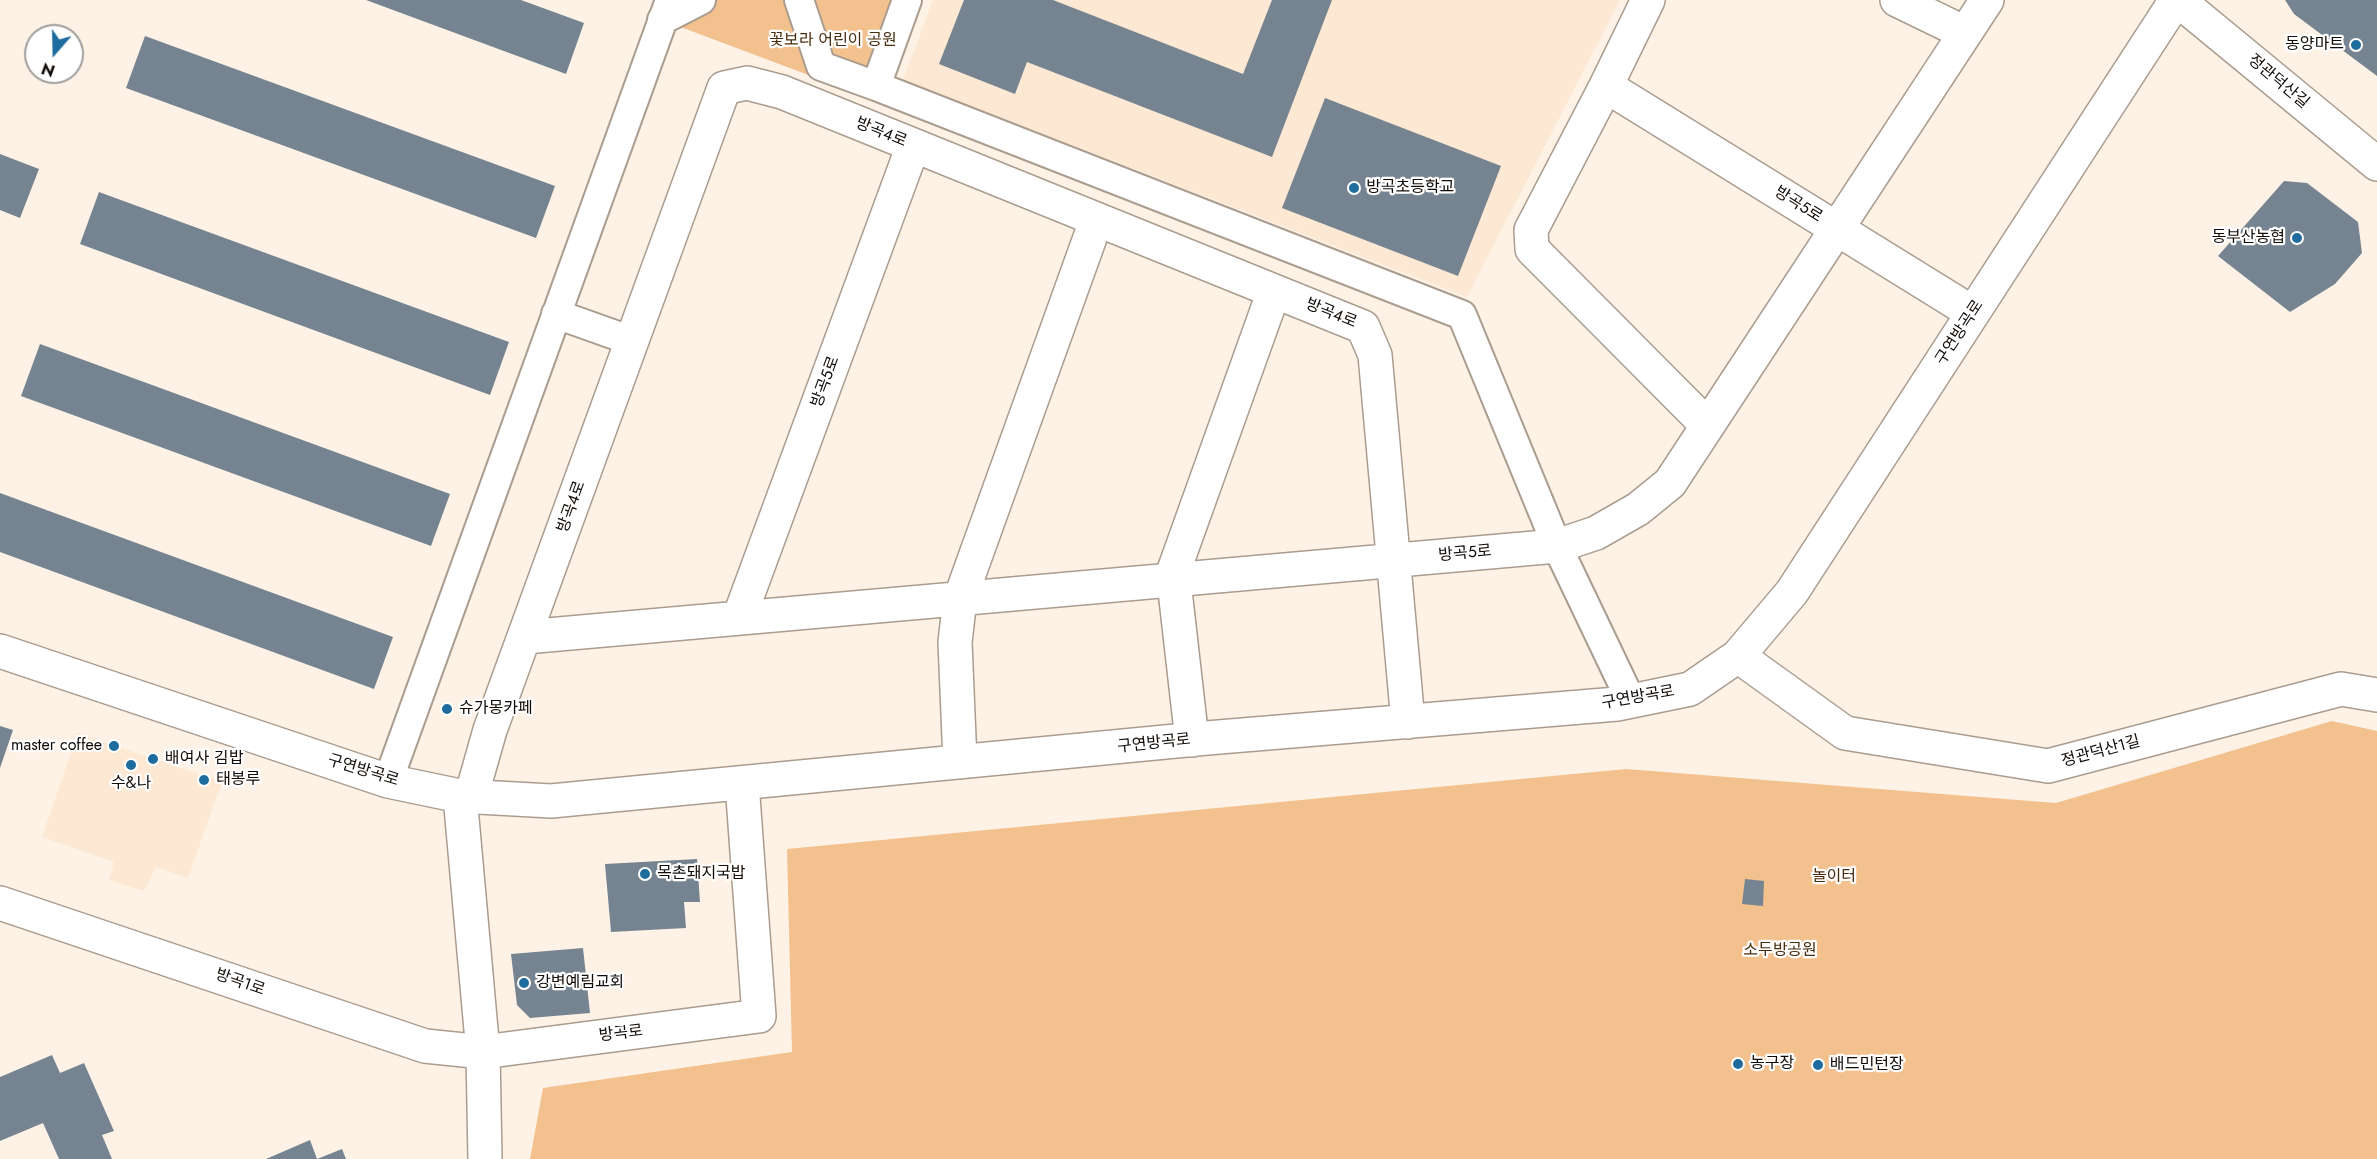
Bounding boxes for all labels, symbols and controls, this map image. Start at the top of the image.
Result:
north arrow [24,24,84,84]
park label: 꽃보라 어린이 공원 [769,31,897,51]
place label: 동양마트 [2285,35,2344,55]
marker: 동양마트 [2349,38,2363,52]
street label: 정관덕산길 [2244,51,2312,113]
text: N [38,57,58,82]
street label: 방곡4로 [853,114,909,152]
place label: 방곡초등학교 [1366,178,1454,198]
marker: 방곡초등학교 [1347,181,1361,195]
street label: 방곡5로 [1770,183,1826,227]
place label: 동부산농협 [2211,228,2285,248]
marker: 동부산농협 [2290,231,2304,245]
street label: 방곡4로 [1303,295,1359,333]
street label: 구연방곡로 [1932,297,1988,369]
street label: 방곡5로 [808,354,844,410]
street label: 방곡4로 [554,479,590,535]
street label: 방곡5로 [1438,542,1492,566]
street label: 구연방곡로 [1600,682,1676,714]
place label: 슈가몽카페 [459,699,533,719]
marker: 슈가몽카페 [440,702,454,716]
street label: 구연방곡로 [1116,731,1192,757]
street label: 정관덕산1길 [2059,732,2143,772]
place label: master coffee [11,736,102,756]
marker: master coffee [107,739,121,753]
place label: 배여사 김밥 [165,749,243,769]
street label: 구연방곡로 [325,751,401,791]
marker: 배여사 김밥 [146,752,160,766]
marker: 수&나 [124,758,138,772]
place label: 태봉루 [216,770,260,790]
marker: 태봉루 [197,773,211,787]
place label: 수&나 [111,774,151,794]
place label: 목촌돼지국밥 [657,864,745,884]
marker: 목촌돼지국밥 [638,867,652,881]
park label: 놀이터 [1812,867,1856,887]
park label: 소두방공원 [1743,941,1817,961]
street label: 방곡1로 [213,966,267,1000]
place label: 강변예림교회 [536,973,624,993]
marker: 강변예림교회 [517,976,531,990]
street label: 방곡로 [598,1022,644,1046]
place label: 농구장 [1750,1054,1794,1074]
place label: 배드민턴장 [1830,1055,1904,1075]
marker: 농구장 [1731,1057,1745,1071]
marker: 배드민턴장 [1811,1058,1825,1072]

